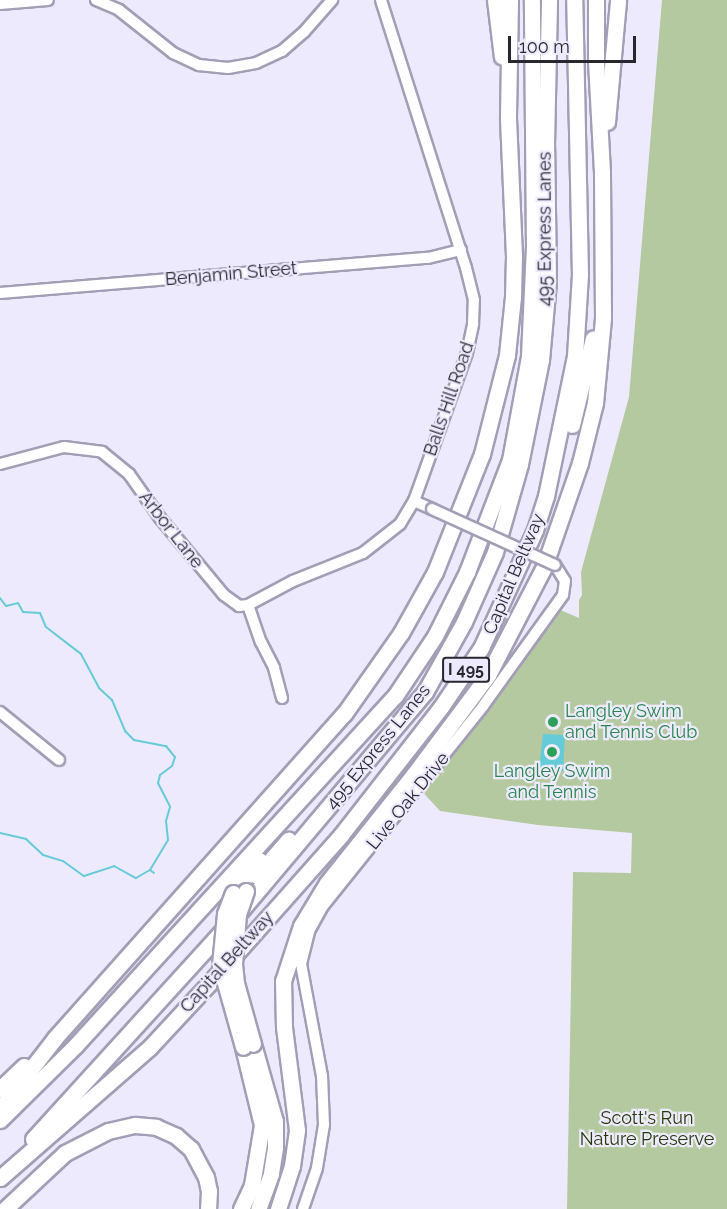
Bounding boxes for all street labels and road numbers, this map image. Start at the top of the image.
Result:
street label: 495 Express Lanes [534,152,556,306]
street label: Benjamin Street [164,257,298,291]
street label: Balls Hill Road [419,339,479,459]
street label: Arbor Lane [134,487,208,573]
street label: Capital Beltway [479,510,549,638]
road number: I 495 [442,657,490,683]
street label: 495 Express Lanes [321,680,435,814]
street label: Live Oak Drive [362,748,454,854]
street label: Capital Beltway [176,907,278,1017]

